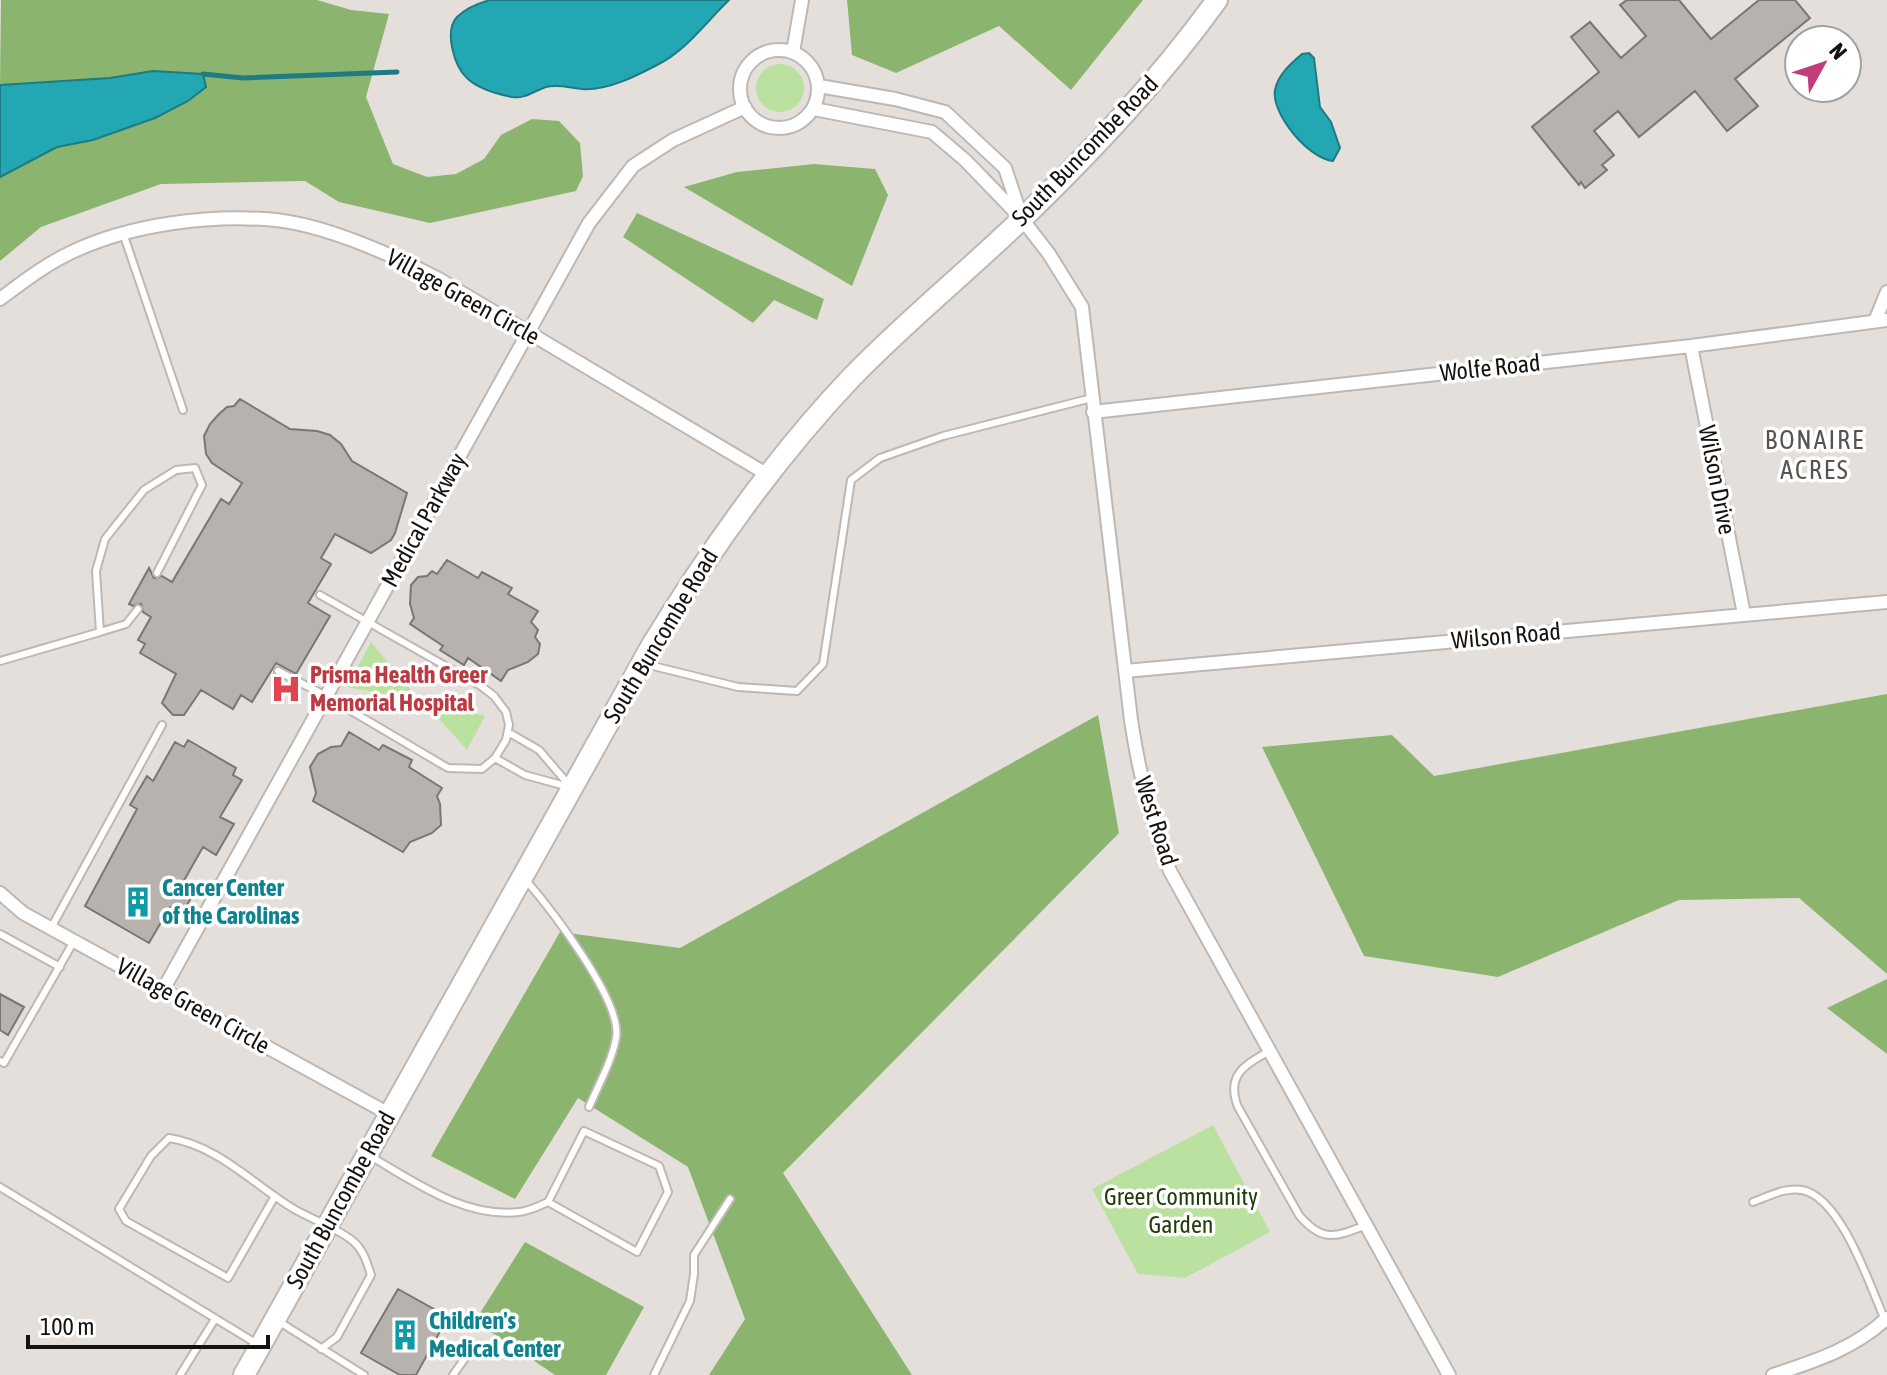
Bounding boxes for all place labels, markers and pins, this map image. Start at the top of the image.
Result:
place label: Prisma Health Greer Memorial Hospital [310,661,488,716]
hospital icon: Prisma Health Greer Memorial Hospital [269,672,303,706]
place label: Cancer Center of the Carolinas [162,874,300,929]
building icon: Cancer Center of the Carolinas [121,885,155,919]
place label: Children's Medical Center [429,1307,561,1362]
building icon: Children's Medical Center [388,1318,422,1352]

